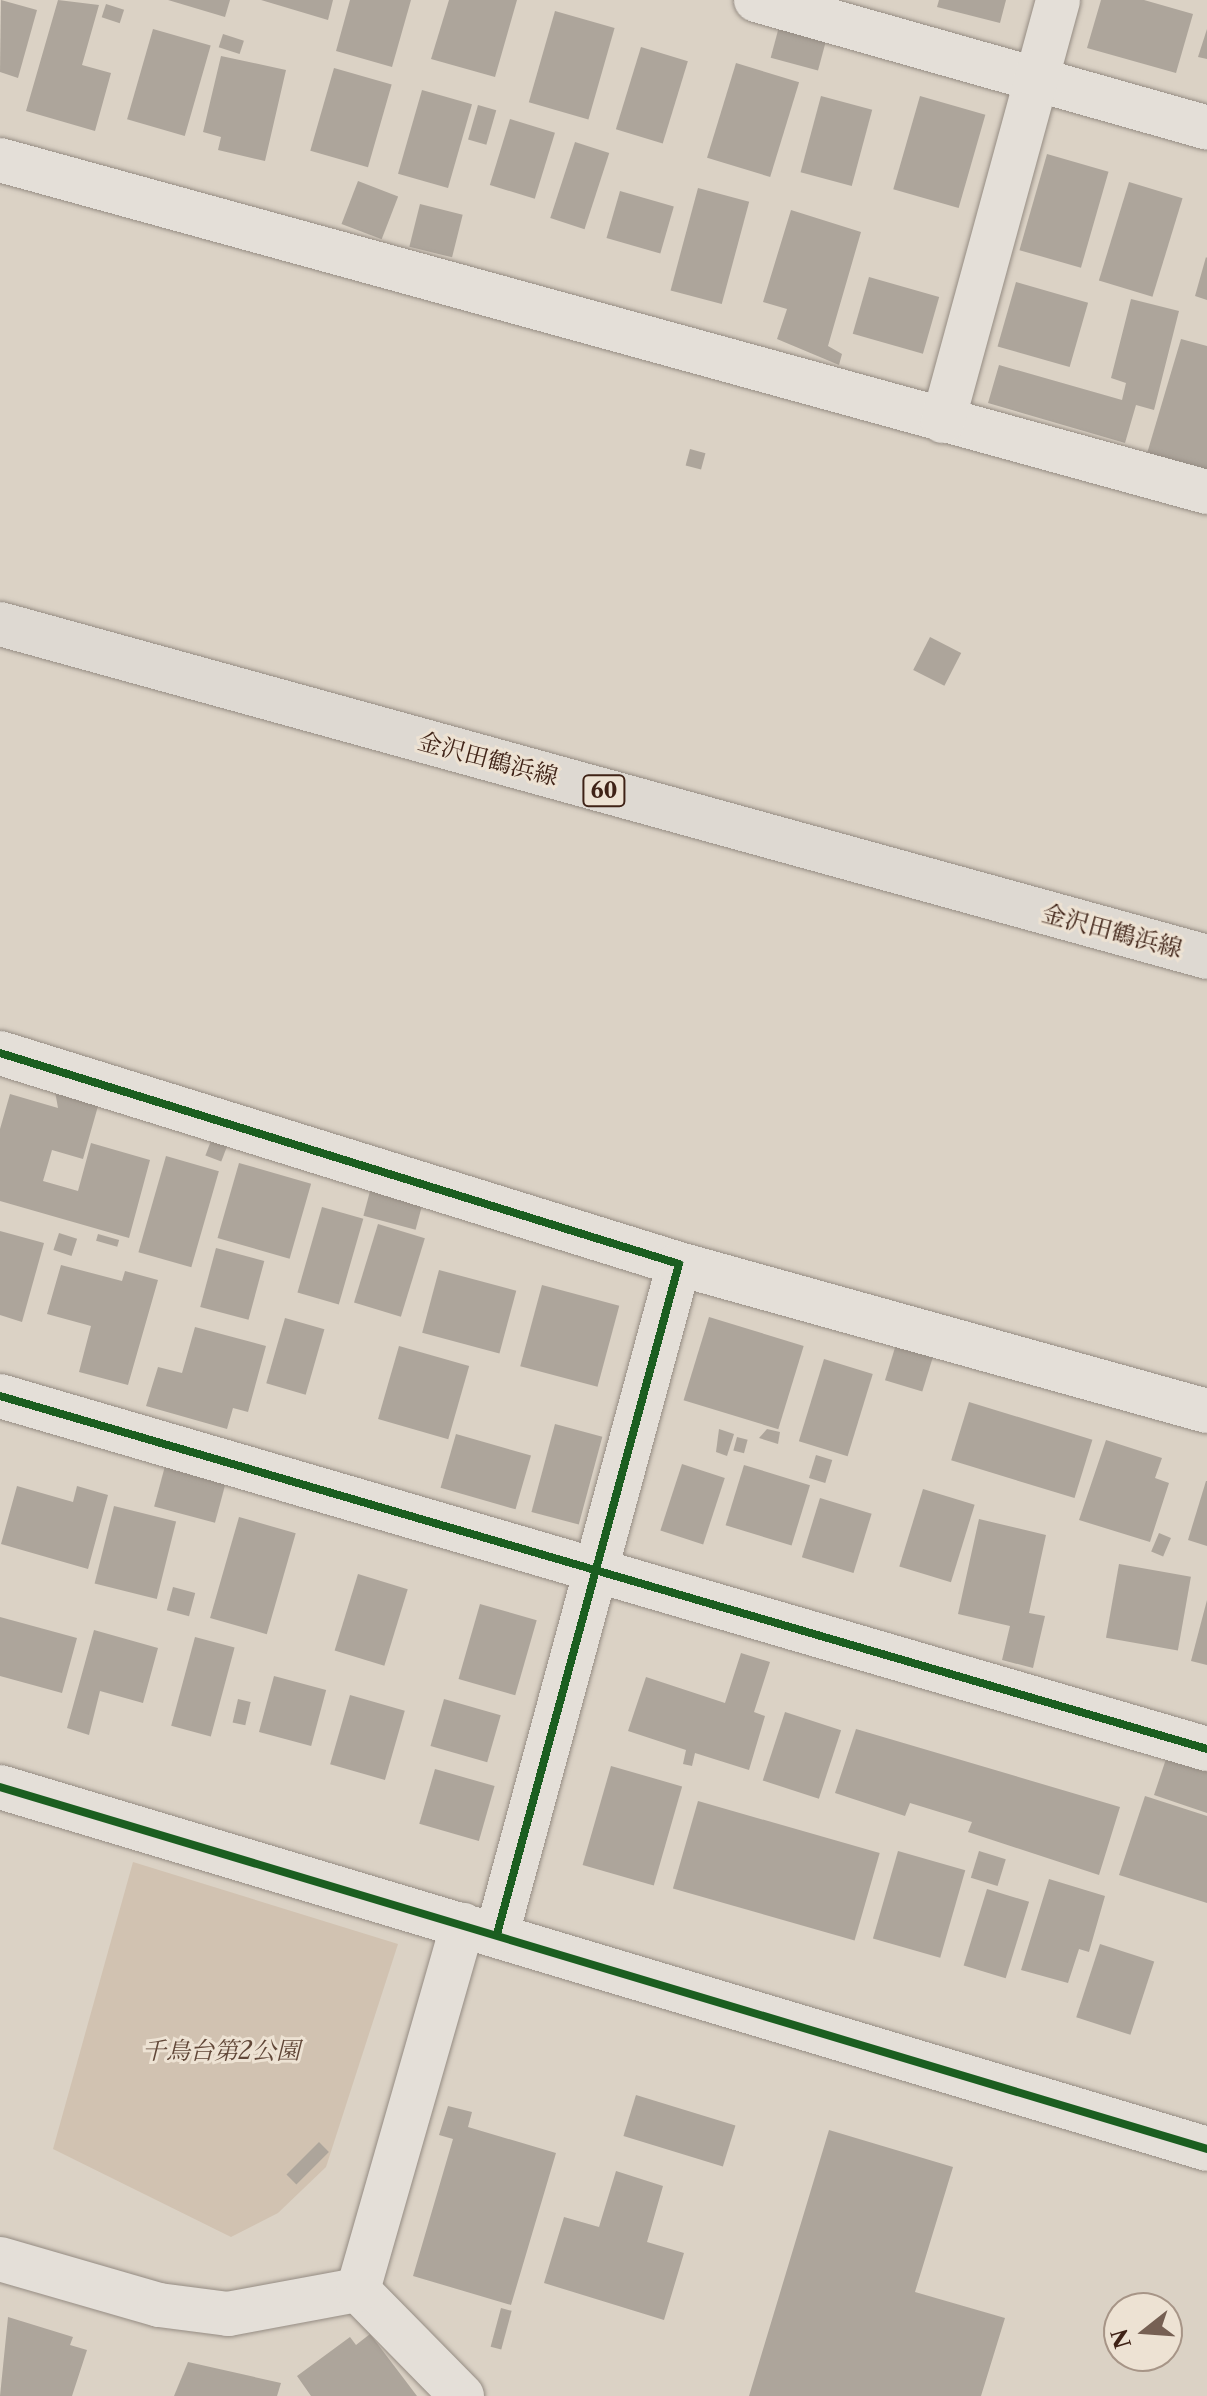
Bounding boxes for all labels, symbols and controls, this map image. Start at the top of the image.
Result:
street label: 金沢田鶴浜線 [415,726,561,792]
road number: 60 [582,773,626,809]
street label: 金沢田鶴浜線 [1039,898,1185,964]
park label: 千鳥台第2公園 [142,2037,300,2065]
north arrow [1103,2292,1183,2372]
text: N [1106,2325,1137,2352]

